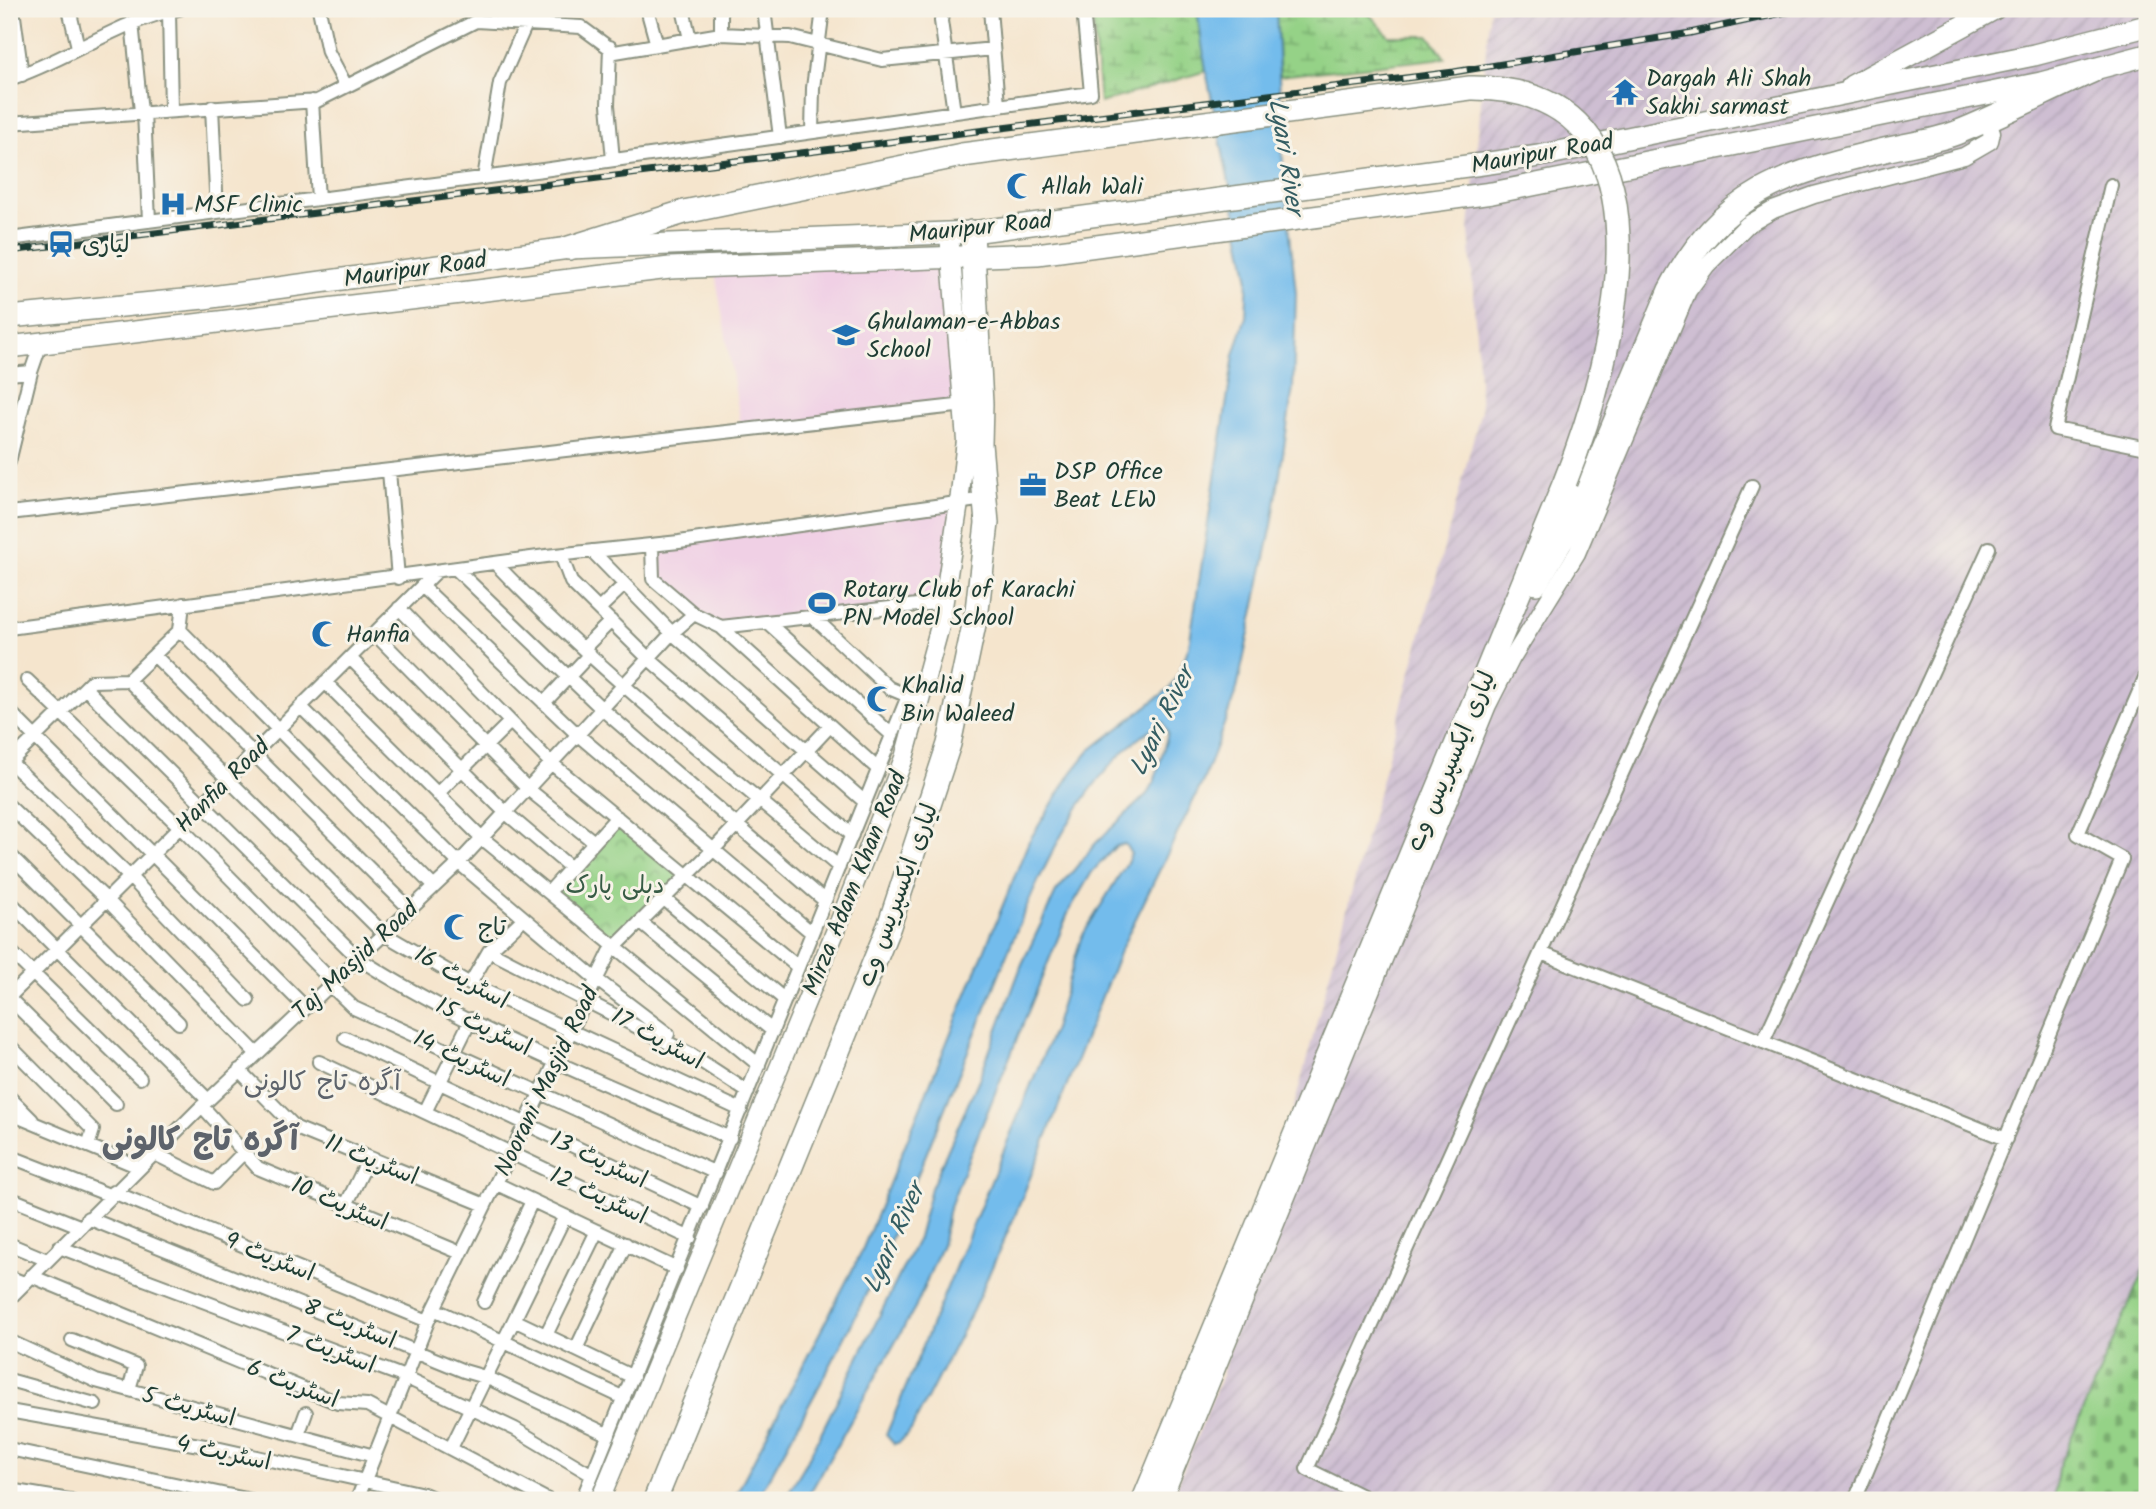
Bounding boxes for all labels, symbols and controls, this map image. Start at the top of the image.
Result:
place label: Dargah Ali Shah Sakhi sarmast [1646,60,1811,127]
temple icon: Dargah Ali Shah Sakhi sarmast [1610,77,1640,107]
water label: Lyari River [1255,96,1316,222]
street label: Mauripur Road [1468,123,1618,186]
place label: Allah Wali [1041,168,1144,207]
mosque icon: Allah Wali [1005,171,1035,201]
place label: MSF Clinic [194,186,303,225]
hospital icon: MSF Clinic [158,189,188,219]
street label: Mauripur Road [906,201,1055,255]
place label: لیاری [82,226,130,265]
station icon: لیاری [46,229,76,259]
street label: Mauripur Road [341,241,490,300]
place label: Ghulaman-e-Abbas School [867,303,1060,370]
school or university icon: Ghulaman-e-Abbas School [831,320,861,350]
place label: DSP Office Beat LEW [1054,453,1163,520]
office icon: DSP Office Beat LEW [1018,470,1048,500]
place label: Rotary Club of Karachi PN Model School [843,571,1076,638]
sports icon: Rotary Club of Karachi PN Model School [807,588,837,618]
place label: Hanfia [346,616,410,655]
mosque icon: Hanfia [310,619,340,649]
water label: Lyari River [1118,655,1210,783]
street label: لیاری ایکسپریس وے [1396,665,1507,858]
place label: Khalid Bin Waleed [901,667,1015,734]
mosque icon: Khalid Bin Waleed [865,684,895,714]
street label: Hanfia Road [166,728,281,843]
street label: Mirza Adam Khan Road [792,764,919,1002]
street label: لیاری ایکسپریس وے [847,798,950,993]
park label: دہلی پارک [566,867,664,906]
street label: Taj Masjid Road [284,891,429,1031]
place label: تاج [478,909,507,948]
mosque icon: تاج [442,912,472,942]
street label: اسٹریٹ 16 [406,936,516,1021]
street label: Noorani Masjid Road [484,979,611,1183]
street label: اسٹریٹ 15 [428,987,538,1068]
street label: اسٹریٹ 17 [603,998,711,1081]
street label: اسٹریٹ 14 [406,1020,517,1099]
district label: آگرہ تاج کالونی [243,1062,402,1104]
district label: آگرہ تاج کالونی [102,1116,300,1167]
street label: اسٹریٹ 13 [543,1121,654,1200]
street label: اسٹریٹ 11 [319,1124,424,1197]
street label: اسٹریٹ 12 [543,1157,654,1236]
street label: اسٹریٹ 10 [285,1166,394,1242]
water label: Lyari River [852,1172,940,1301]
street label: اسٹریٹ 9 [218,1222,321,1293]
street label: اسٹریٹ 8 [297,1288,402,1361]
street label: اسٹریٹ 7 [280,1315,381,1385]
street label: اسٹریٹ 6 [241,1349,344,1420]
street label: اسٹریٹ 5 [137,1376,240,1439]
street label: اسٹریٹ 4 [173,1424,275,1483]

